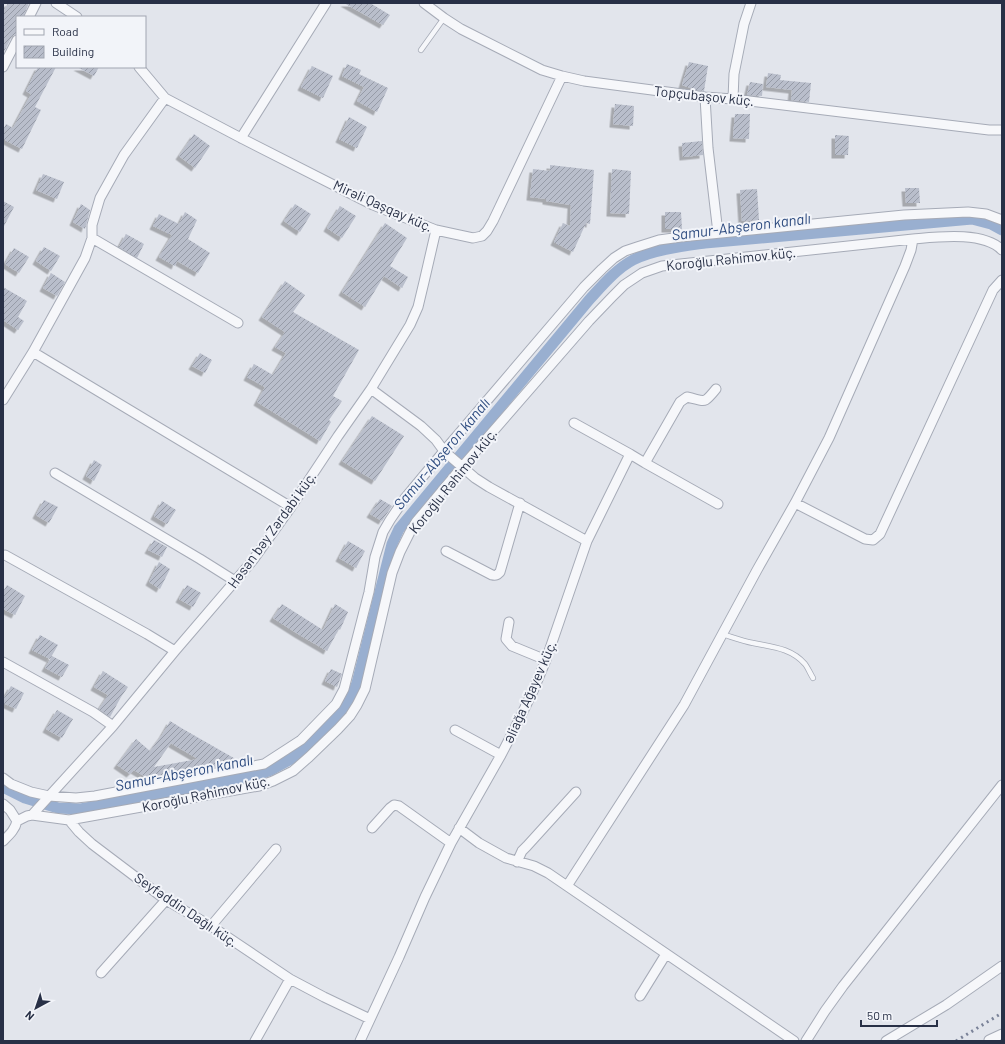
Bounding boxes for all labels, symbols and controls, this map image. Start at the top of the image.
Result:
legend [16,16,146,68]
text: Road [52,24,79,38]
text: Building [52,44,94,58]
street label: Topçubaşov küç. [653,82,755,109]
street label: Mirəli Qaşqay küç. [331,176,436,235]
water label: Samur-Abşeron kanalı [670,209,811,243]
street label: Koroğlu Rəhimov küç. [665,243,797,274]
water label: Samur-Abşeron kanalı [389,394,493,513]
street label: Koroğlu Rəhimov küç. [405,425,500,537]
street label: Həsən bəy Zərdabi küç. [224,468,320,591]
street label: Əliağa Ağayev küç. [499,638,560,746]
water label: Samur-Abşeron kanalı [113,750,254,794]
street label: Koroğlu Rəhimov küç. [140,772,271,815]
street label: Seyfəddin Dağlı küç. [131,869,241,950]
north arrow [16,988,56,1028]
scale bar [861,1002,937,1028]
text: 50 m [867,1008,892,1022]
text: N [22,1009,36,1023]

